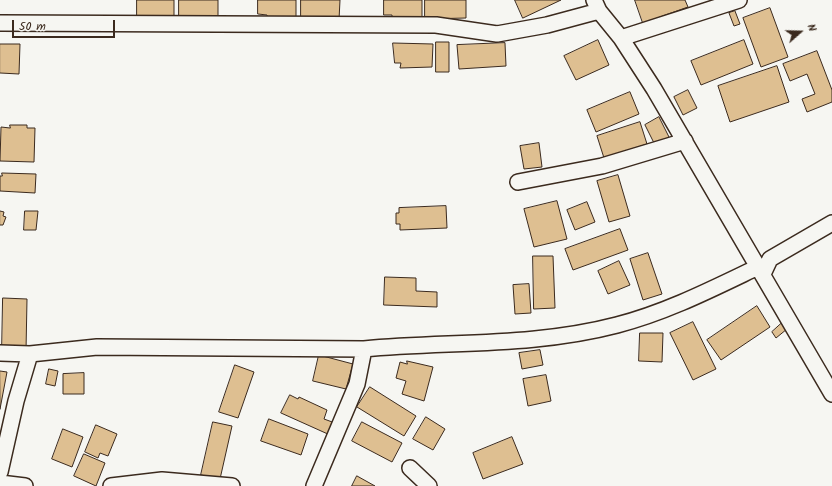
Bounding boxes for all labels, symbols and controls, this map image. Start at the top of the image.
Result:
scale bar [14,12,117,38]
north arrow [780,12,820,52]
text: 50 m [19,17,46,36]
text: N [802,22,821,34]

